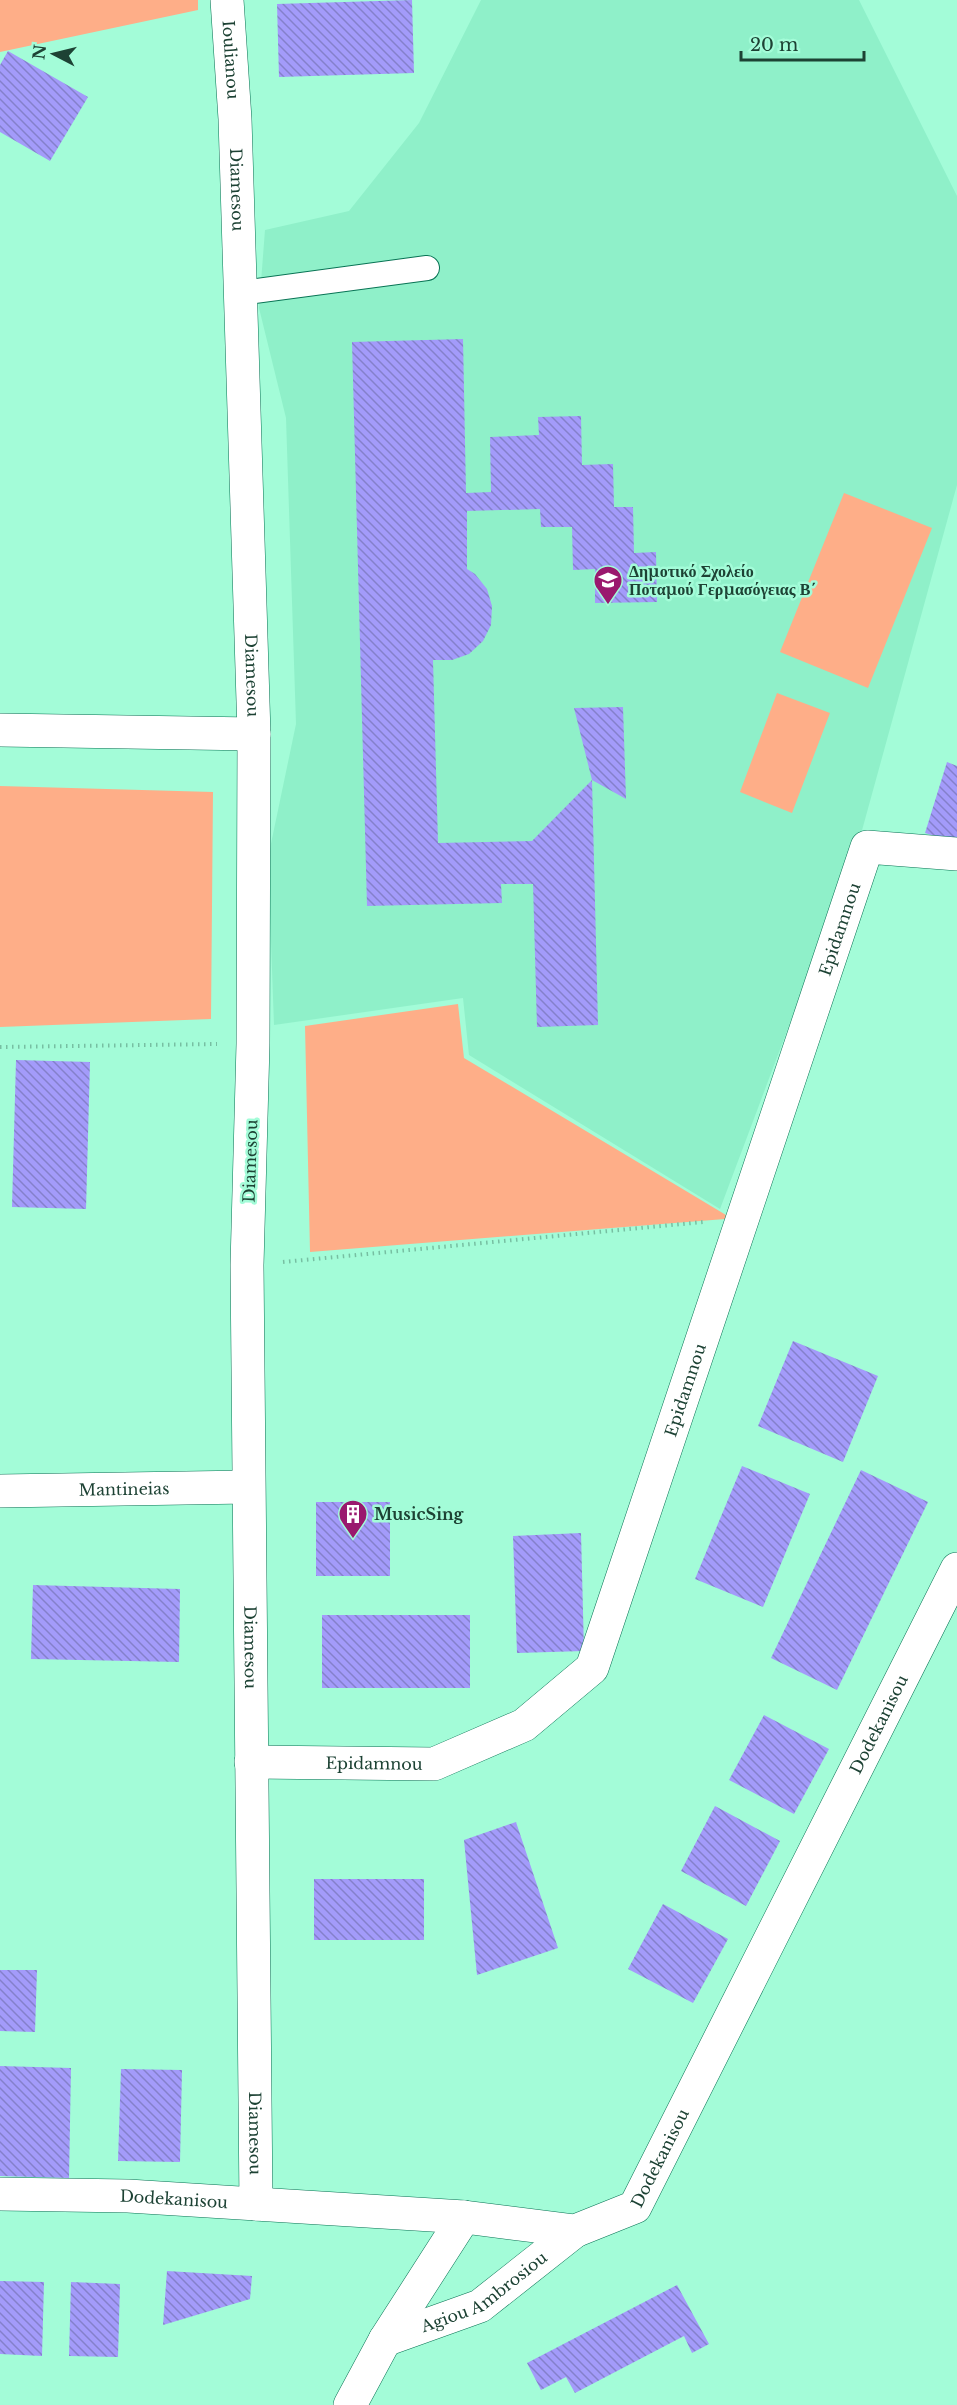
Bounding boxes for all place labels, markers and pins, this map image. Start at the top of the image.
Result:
place label: Δημοτικό Σχολείο Ποταμού Γερμασόγειας Β΄ [629,561,816,599]
school or university icon: Δημοτικό Σχολείο Ποταμού Γερμασόγειας Β΄ [592,564,624,606]
building icon: MusicSing [337,1498,369,1540]
place label: MusicSing [374,1504,465,1524]

